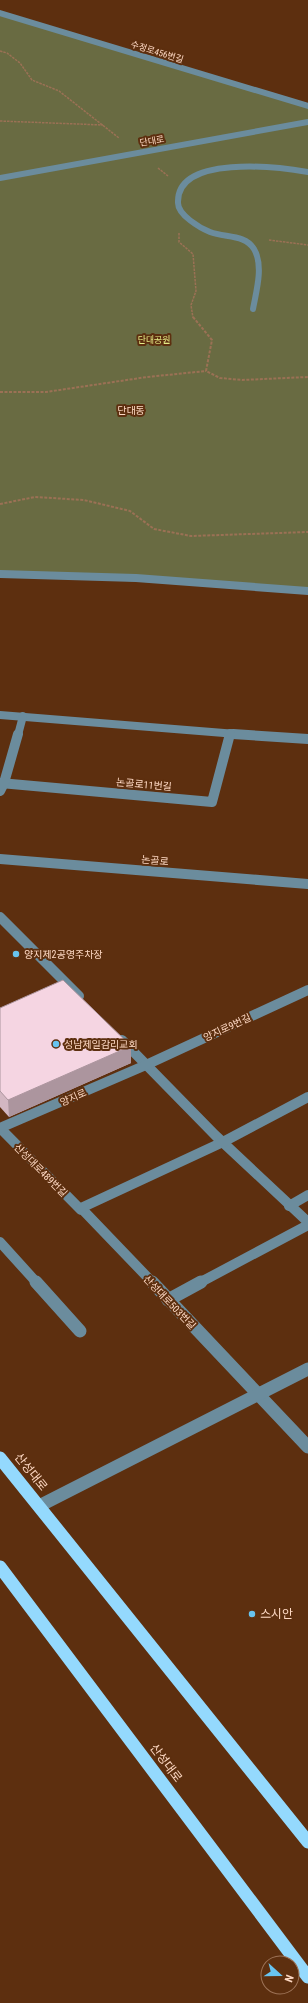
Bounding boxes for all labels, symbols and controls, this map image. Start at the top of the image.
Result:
street label: 수정로456번길 [129,39,185,65]
street label: 단대로 [139,134,165,148]
park label: 단대공원 [137,335,171,345]
district label: 단대동 [117,405,145,416]
street label: 논골로11번길 [116,777,172,792]
street label: 논골로 [141,854,169,867]
marker: 양지제2공영주차장 [11,949,21,959]
place label: 양지제2공영주차장 [24,949,103,960]
street label: 양지로9번길 [202,1012,253,1043]
marker: 성남제일감리교회 [51,1039,61,1049]
place label: 성남제일감리교회 [64,1039,138,1050]
street label: 양지로 [58,1087,88,1108]
street label: 산성대로489번길 [12,1142,69,1199]
street label: 산성대로503번길 [141,1273,198,1331]
street label: 산성대로 [12,1450,50,1494]
place label: 스시안 [260,1607,293,1621]
marker: 스시안 [247,1609,257,1619]
street label: 산성대로 [147,1741,185,1785]
north arrow [260,1955,300,1995]
text: N [282,1973,296,1984]

